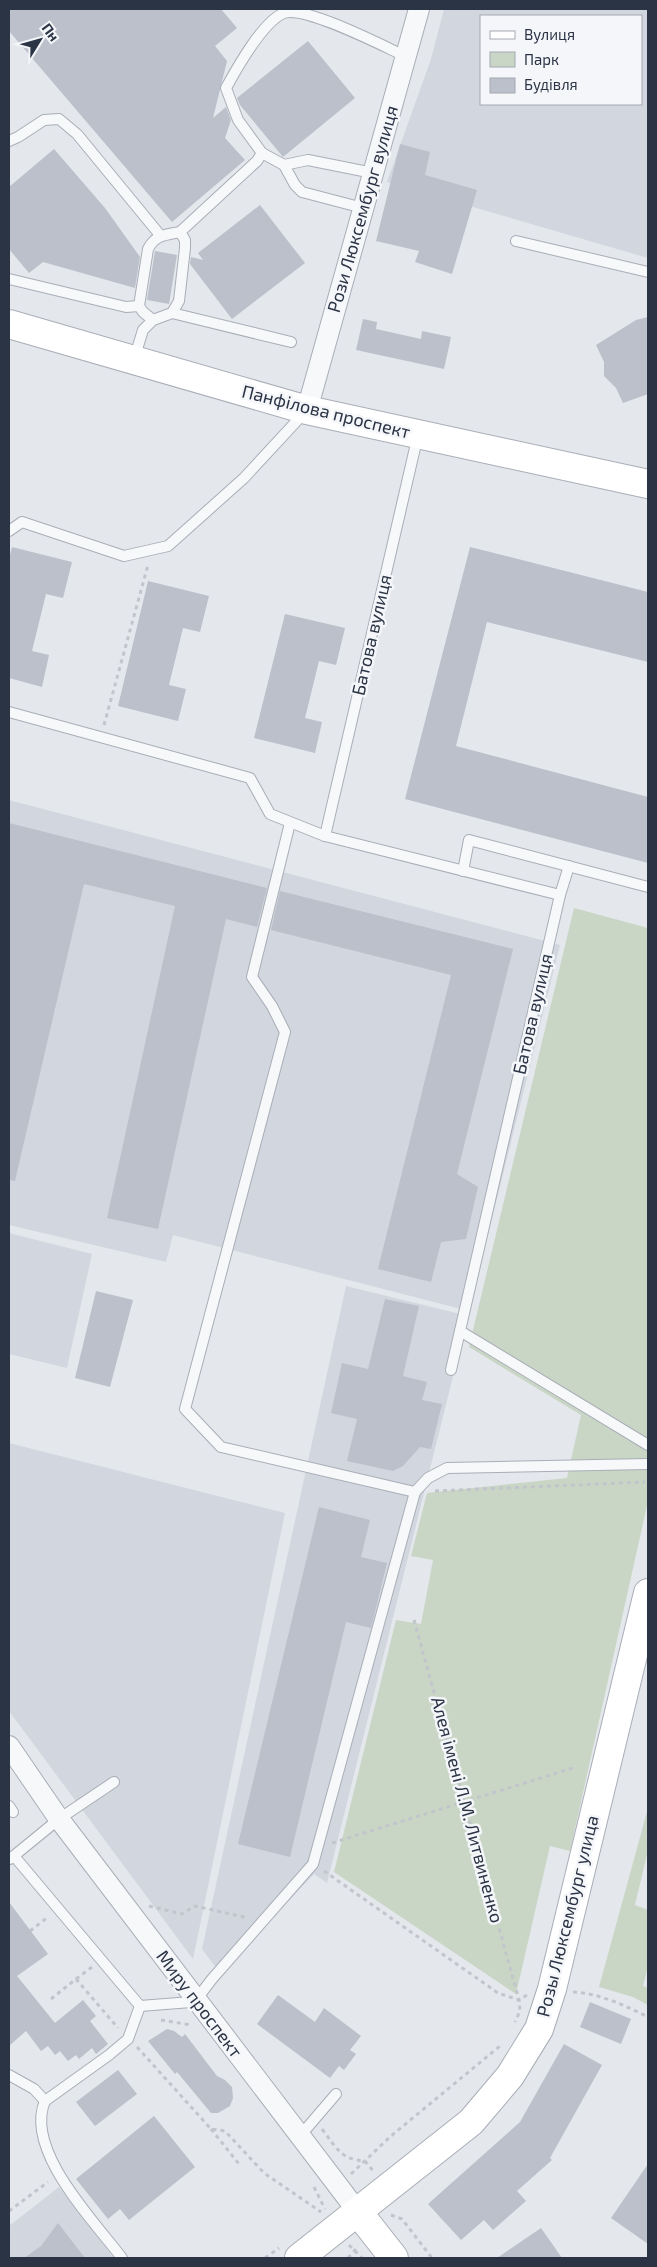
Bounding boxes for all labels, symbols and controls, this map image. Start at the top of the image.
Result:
north arrow [15,15,65,65]
legend [480,15,642,105]
text: Пн [39,19,63,44]
text: Вулиця [524,25,575,44]
text: Парк [524,50,559,68]
text: Будівля [524,75,578,94]
street label: Рози Люксембург вулиця [322,103,402,315]
street label: Панфілова проспект [240,379,413,443]
street label: Батова вулиця [346,572,396,697]
street label: Батова вулиця [507,951,557,1076]
street label: Алея імені Л.М. Литвиненко [427,1694,509,1925]
street label: Розы Люксембург улица [531,1813,603,2019]
street label: Миру проспект [152,1945,247,2062]

